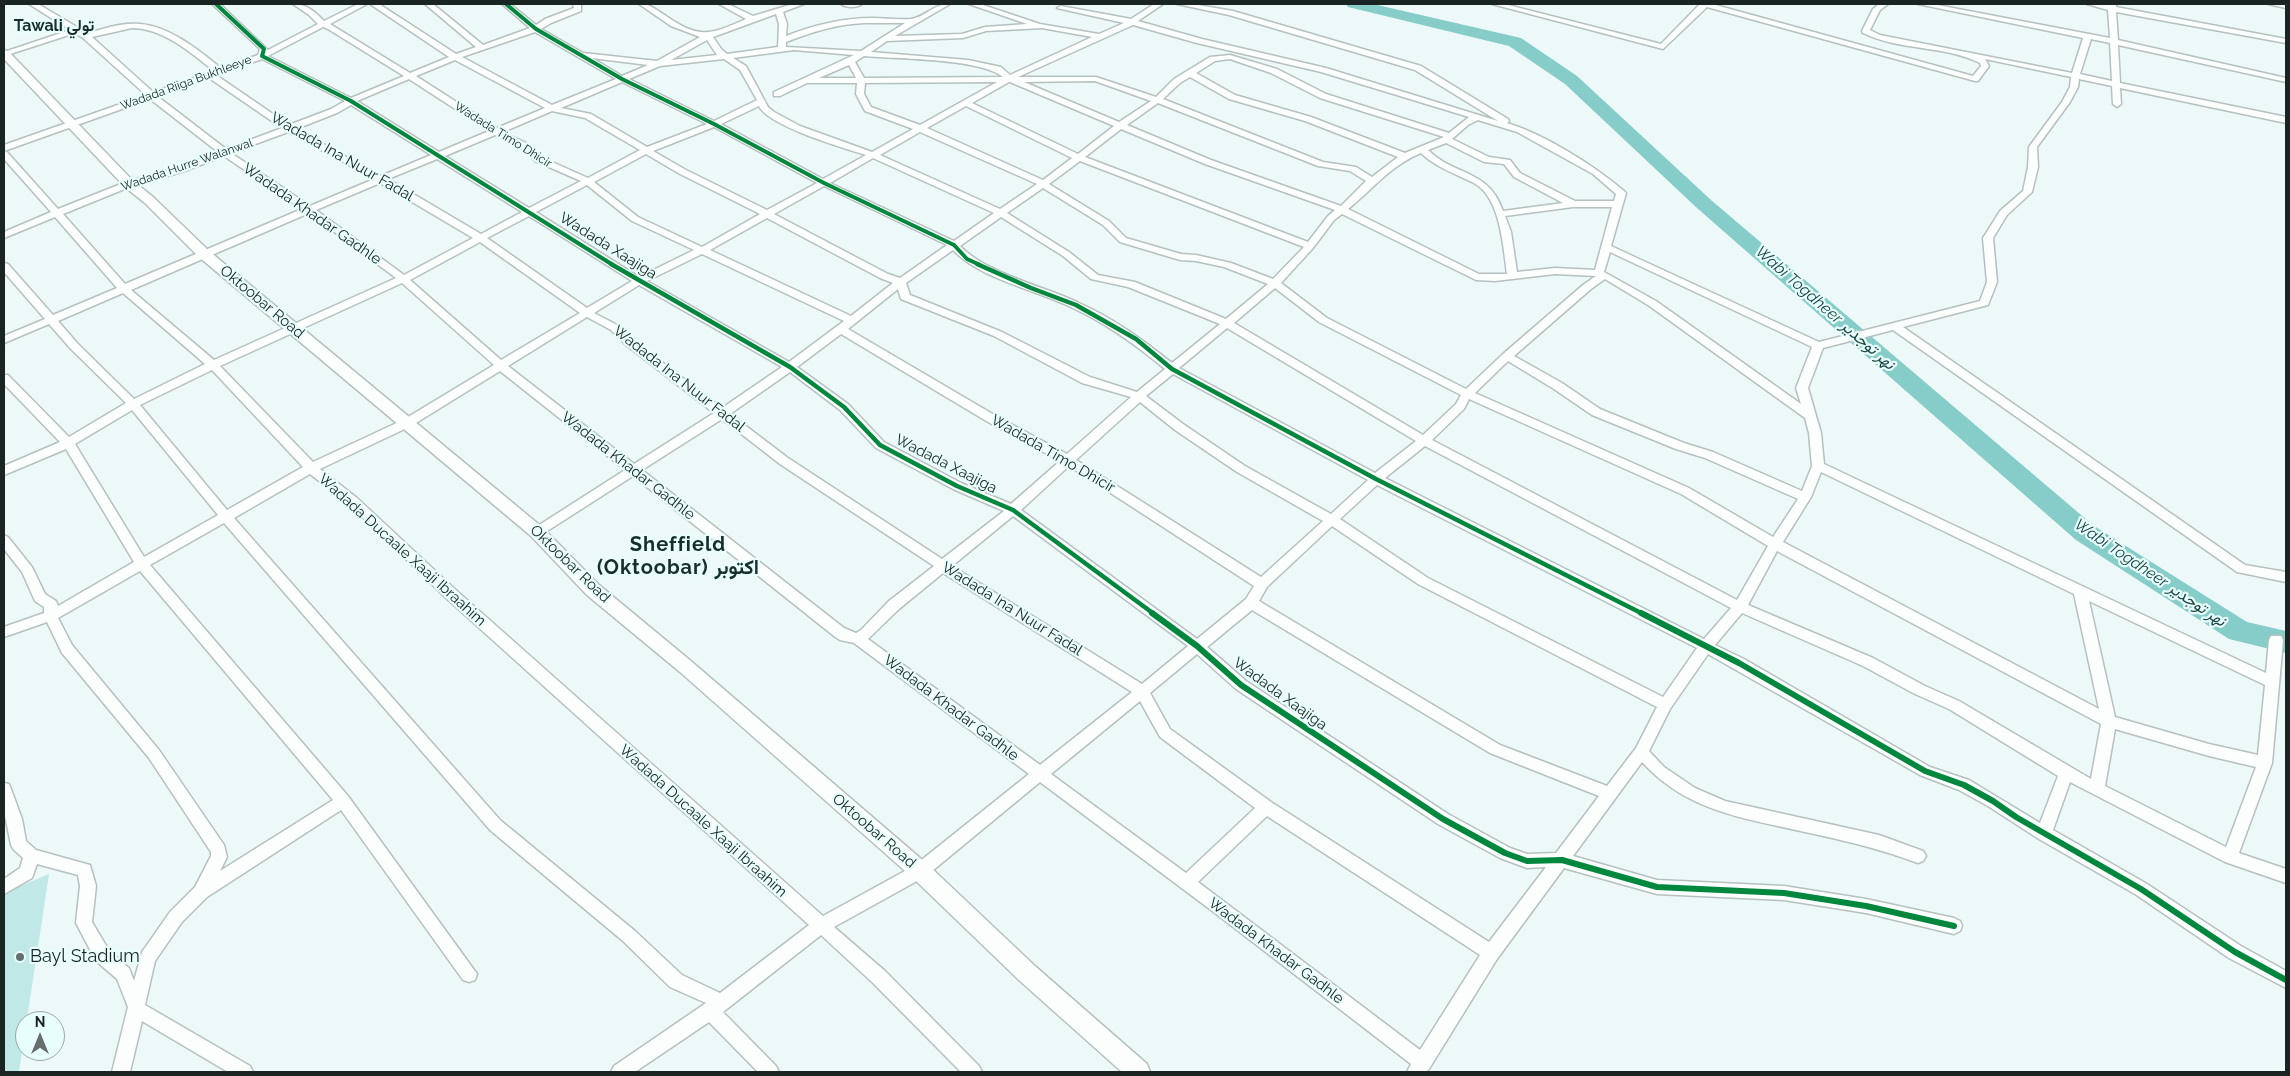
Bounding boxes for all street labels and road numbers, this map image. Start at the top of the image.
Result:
street label: Wadada Riiga Bukhleeye [118,53,254,113]
street label: Wadada Timo Dhicir [452,99,554,171]
street label: Wadada Ina Nuur Fadal [267,109,417,205]
street label: Wadada Hurre Walanwal [119,136,255,194]
street label: Wadada Khadar Gadhle [239,159,385,269]
street label: Wadada Xaajiga [556,209,660,283]
street label: Oktoobar Road [216,262,308,342]
street label: Wadada Ina Nuur Fadal [609,322,749,436]
street label: Wadada Khadar Gadhle [557,408,699,524]
street label: Wadada Timo Dhicir [988,411,1118,497]
street label: Wadada Xaajiga [892,431,1000,497]
street label: Wadada Ducaale Xaaji Ibraahim [314,470,490,630]
street label: Oktoobar Road [526,521,614,607]
street label: Wadada Ina Nuur Fadal [938,558,1086,660]
street label: Wadada Khadar Gadhle [880,651,1022,765]
street label: Wadada Xaajiga [1230,654,1330,734]
street label: Wadada Ducaale Xaaji Ibraahim [615,741,791,901]
street label: Oktoobar Road [829,790,919,872]
street label: Wadada Khadar Gadhle [1205,894,1347,1008]

